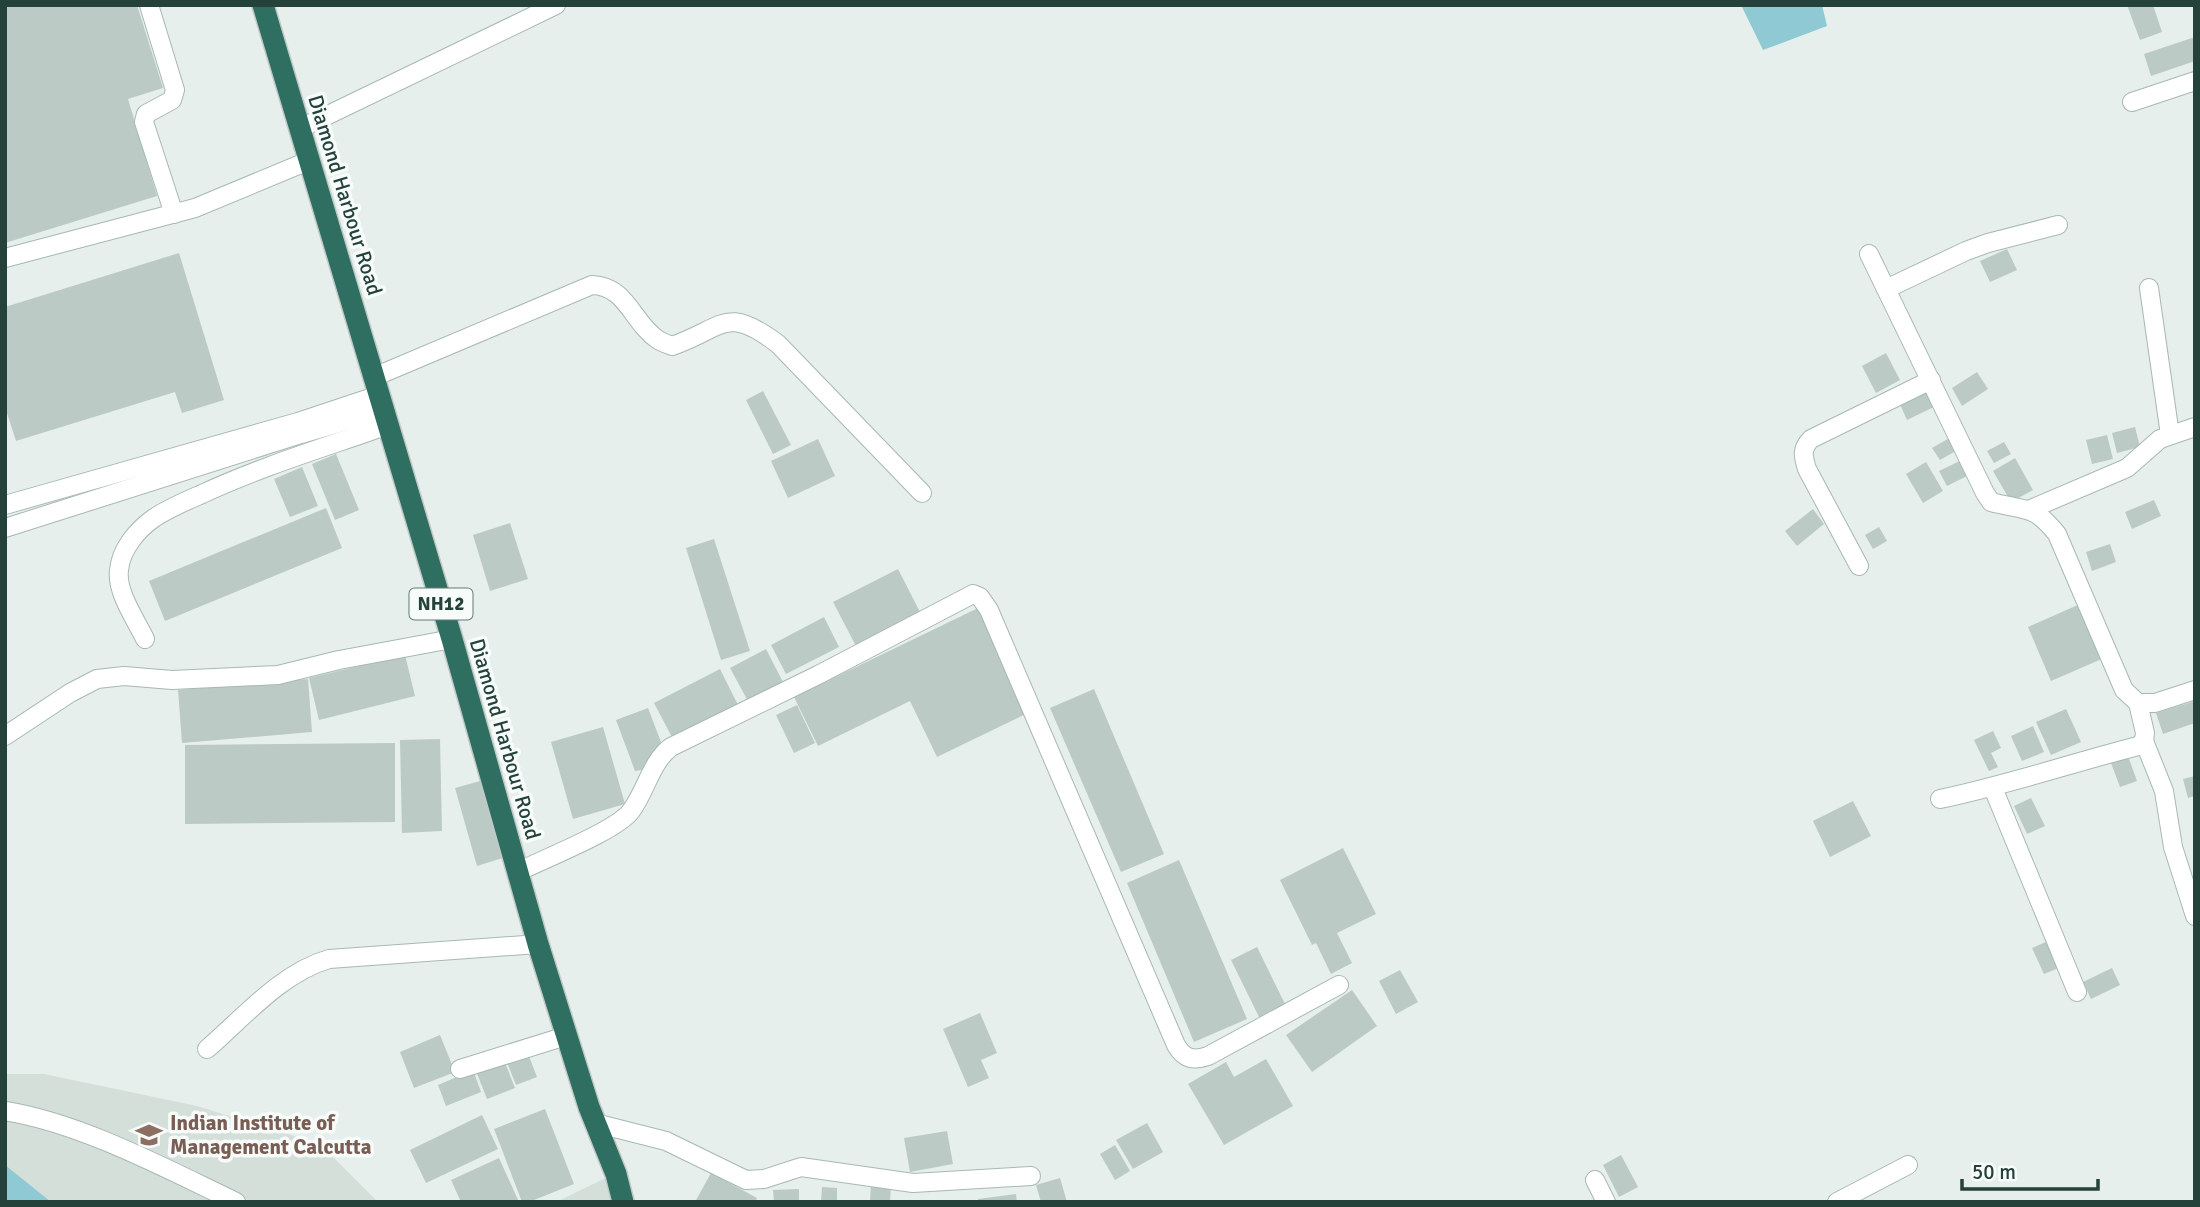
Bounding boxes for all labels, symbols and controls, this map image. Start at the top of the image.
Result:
street label: Diamond Harbour Road [302,92,388,298]
road number: NH12 [410,589,472,620]
street label: Diamond Harbour Road [464,635,546,843]
place label: Indian Institute of Management Calcutta [170,1110,372,1160]
school or university icon: Indian Institute of Management Calcutta [134,1120,164,1150]
scale bar [1962,1148,2098,1192]
text: 50 m [1972,1159,2016,1185]

